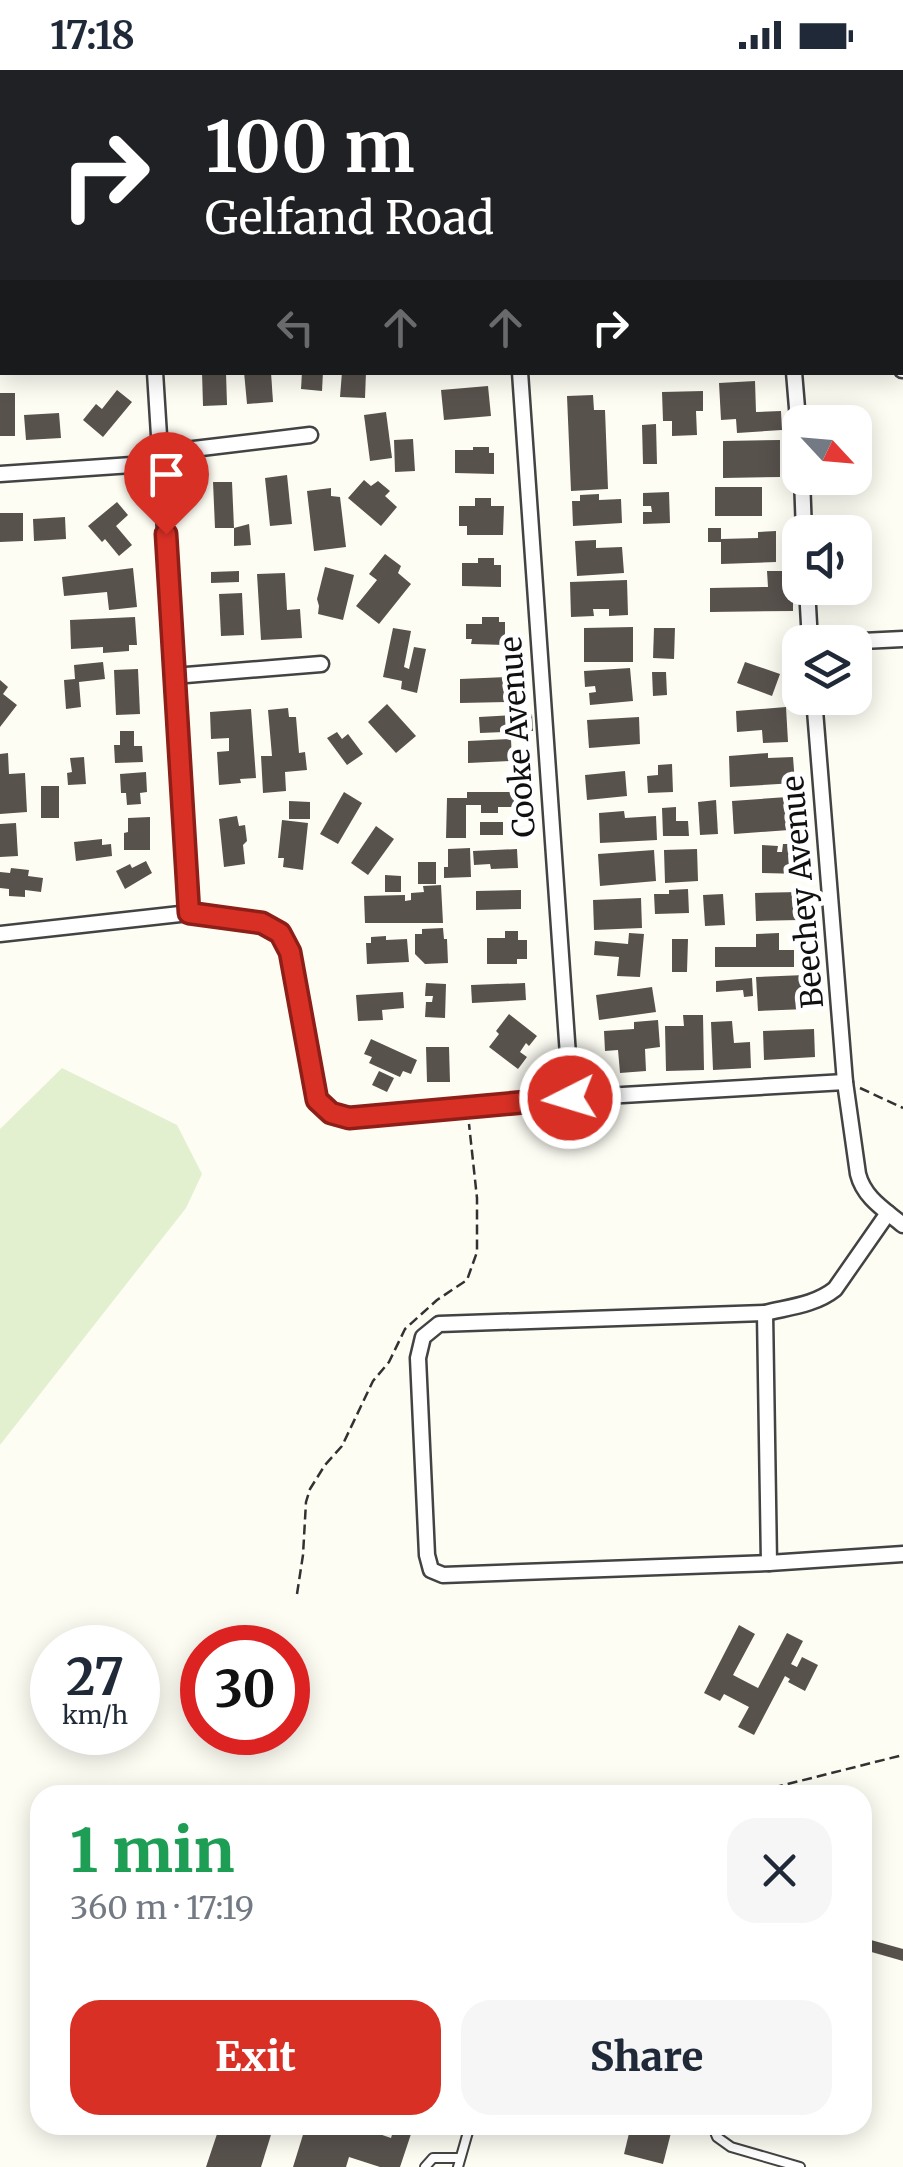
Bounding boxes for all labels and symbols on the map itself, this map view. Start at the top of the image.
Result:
north arrow [782,405,872,495]
pin [124,432,209,535]
street label: Cooke Avenue [491,635,543,839]
street label: Beechey Avenue [773,774,831,1010]
position arrow [518,1046,622,1150]
speed limit sign: 30 [180,1625,310,1755]

